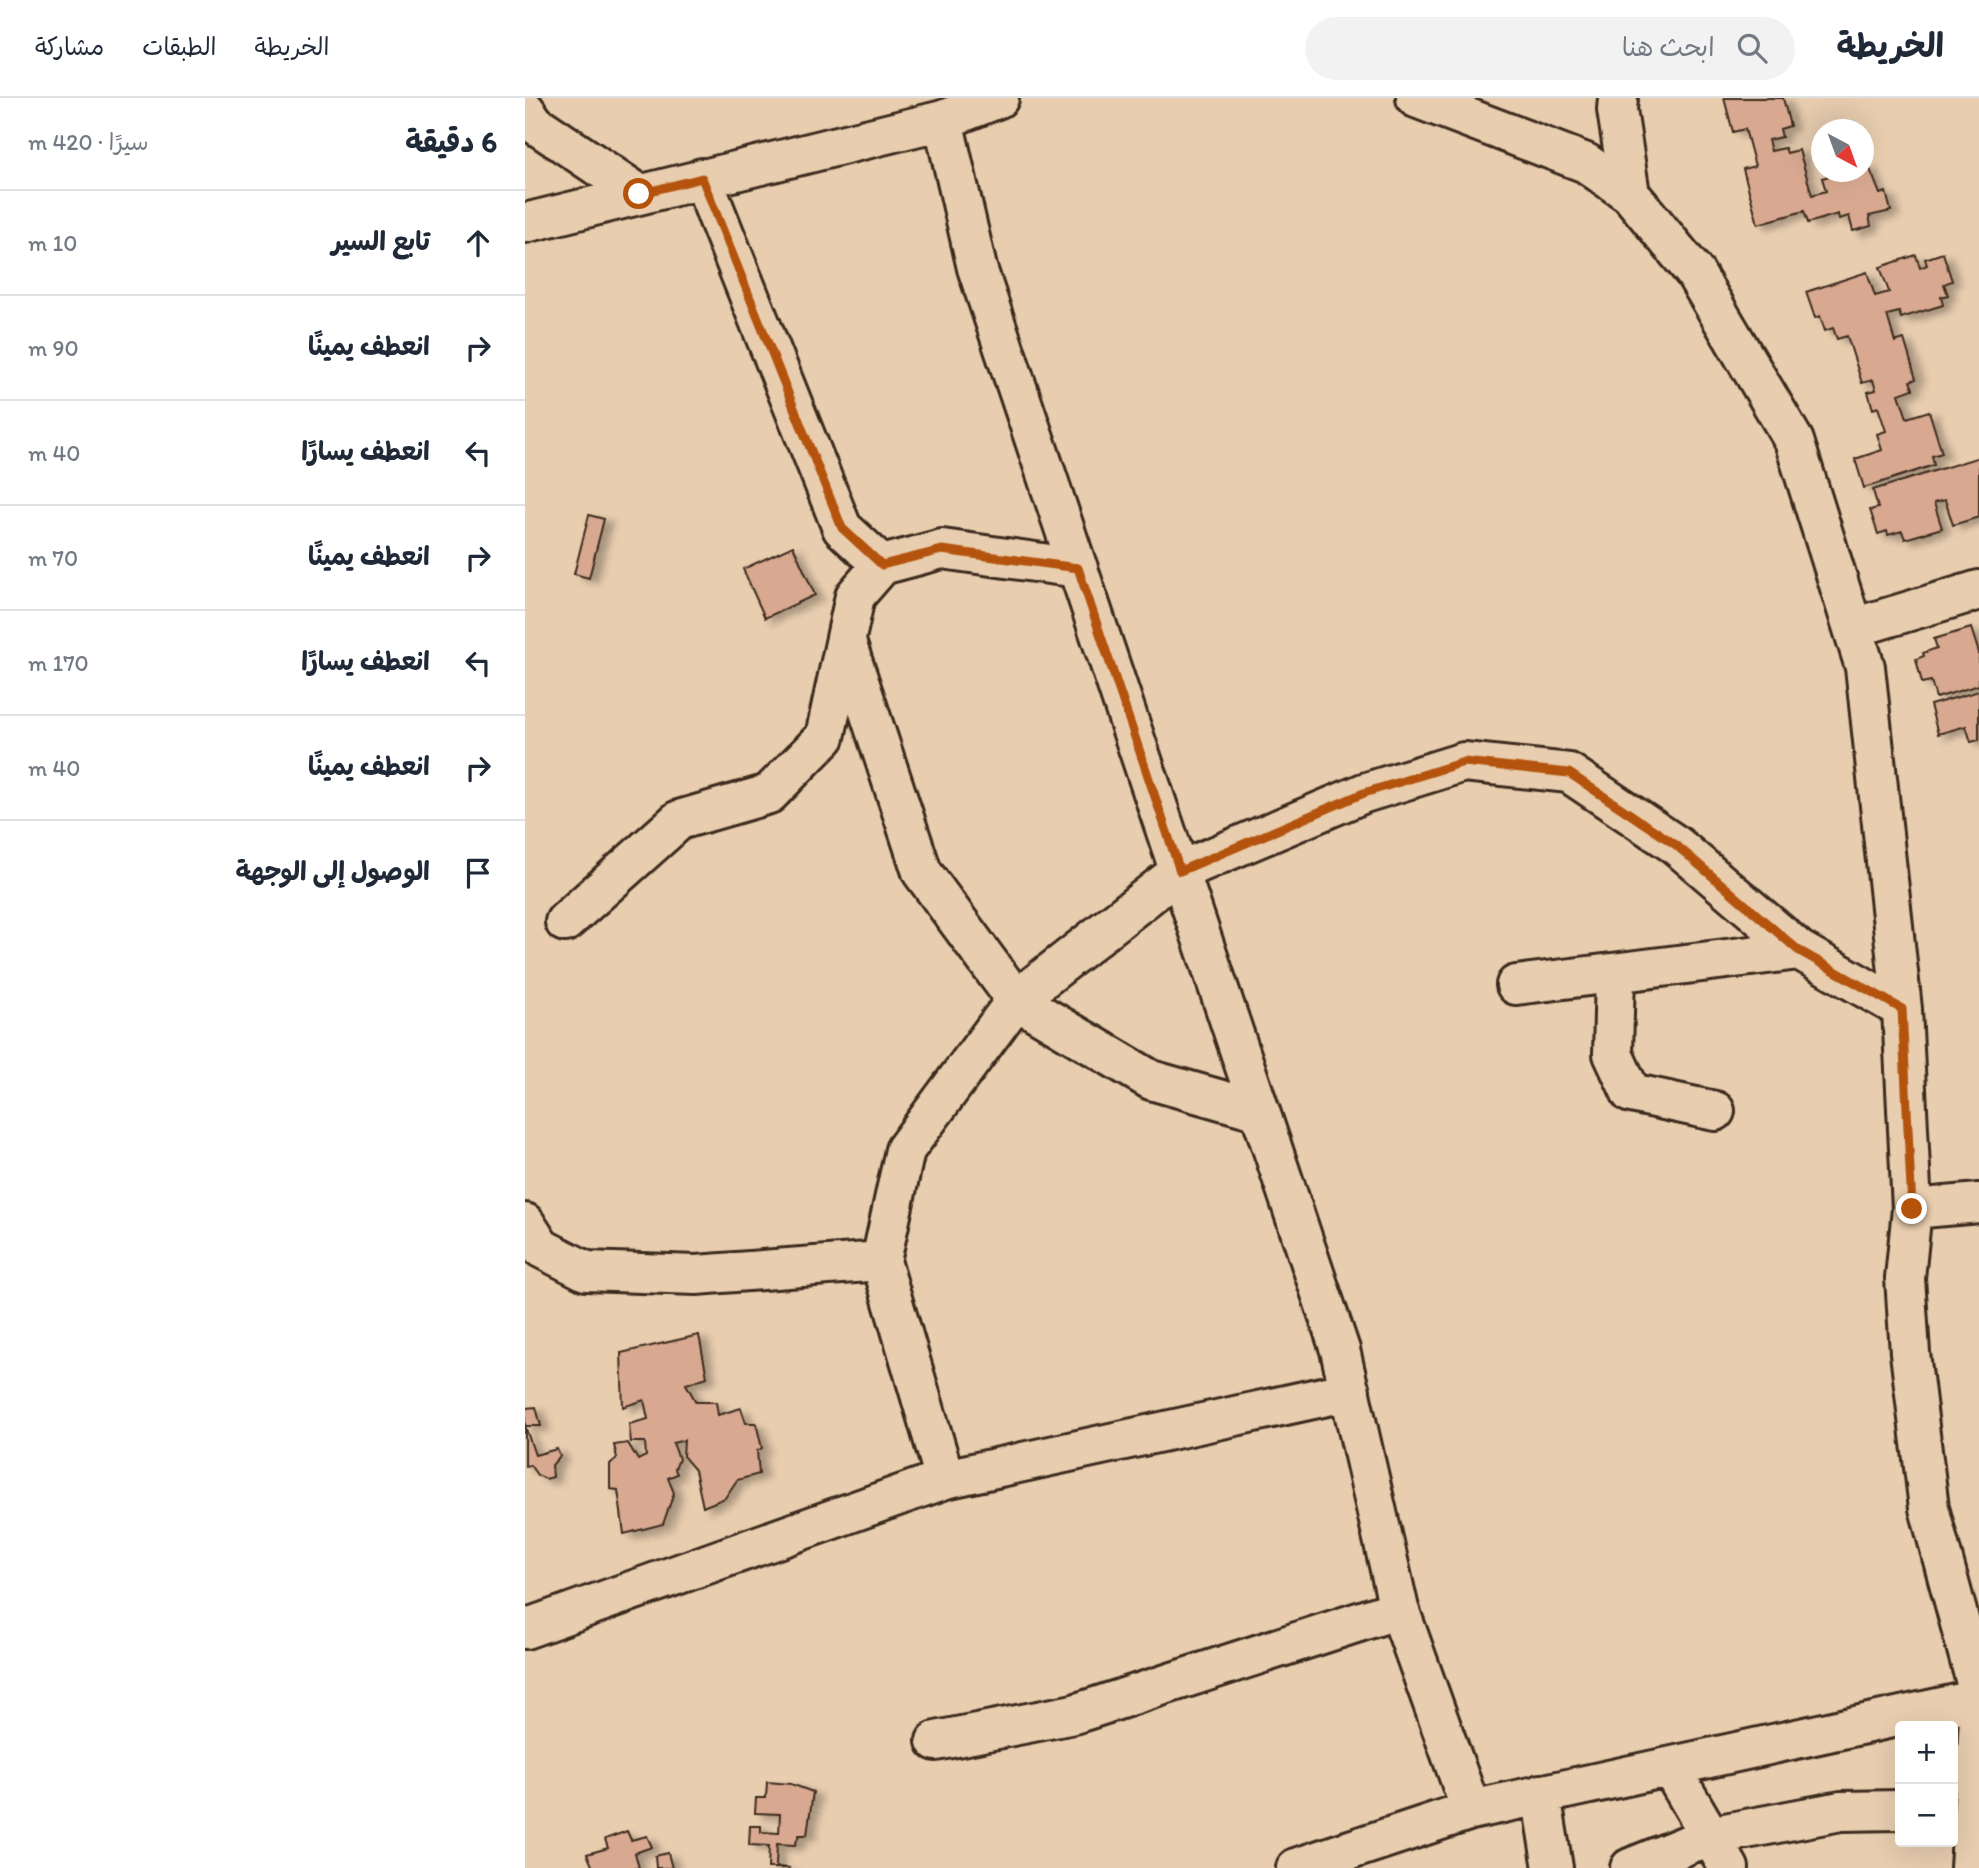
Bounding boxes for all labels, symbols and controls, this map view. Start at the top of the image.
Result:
search box [1305,17,1795,80]
text: الخريطة [1837,26,1944,65]
icon: search [1733,29,1771,67]
text: ابحث هنا [1622,31,1715,63]
text: مشاركة [35,32,104,61]
text: الطبقات [142,32,217,61]
text: الخريطة [255,32,329,61]
north arrow [1811,119,1874,182]
text: 6 دقيقة [405,123,497,160]
text: سيرًا · 420 m [28,128,149,156]
route start [623,178,654,209]
icon: ahead [459,224,497,262]
text: تابع السير [332,225,430,257]
text: 10 m [28,229,77,257]
icon: right [459,329,497,367]
text: انعطف يمينًا [308,330,430,362]
text: 90 m [28,334,79,362]
icon: left [459,434,497,472]
text: انعطف يسارًا [301,435,430,467]
text: 40 m [28,439,81,467]
icon: right [459,539,497,577]
text: انعطف يمينًا [308,540,430,572]
text: 70 m [28,544,78,572]
icon: left [459,644,497,682]
text: انعطف يسارًا [301,645,430,677]
text: 170 m [28,649,89,677]
icon: right [459,749,497,787]
text: انعطف يمينًا [308,750,430,782]
text: 40 m [28,754,81,782]
icon: arrive [459,854,497,892]
text: الوصول إلى الوجهة [236,855,430,887]
route end [1896,1193,1927,1224]
map controls [1895,1721,1958,1847]
button: + [1895,1721,1958,1784]
button: − [1895,1784,1958,1847]

